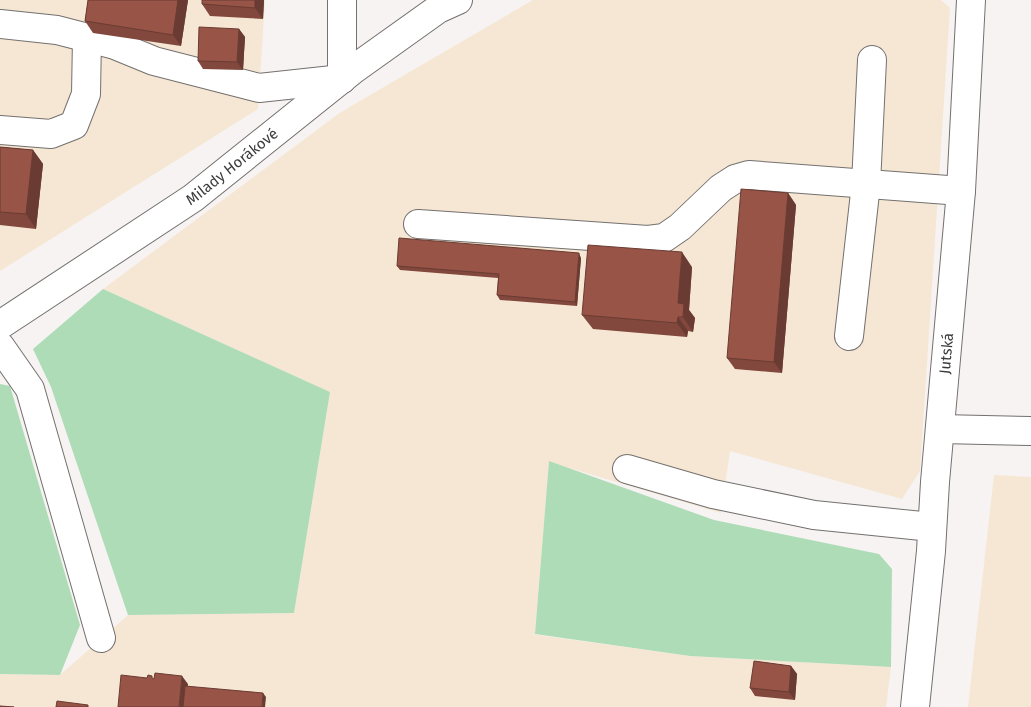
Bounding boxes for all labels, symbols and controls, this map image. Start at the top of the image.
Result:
street label: Milady Horákové [183,124,282,209]
street label: Jutská [936,332,957,375]

